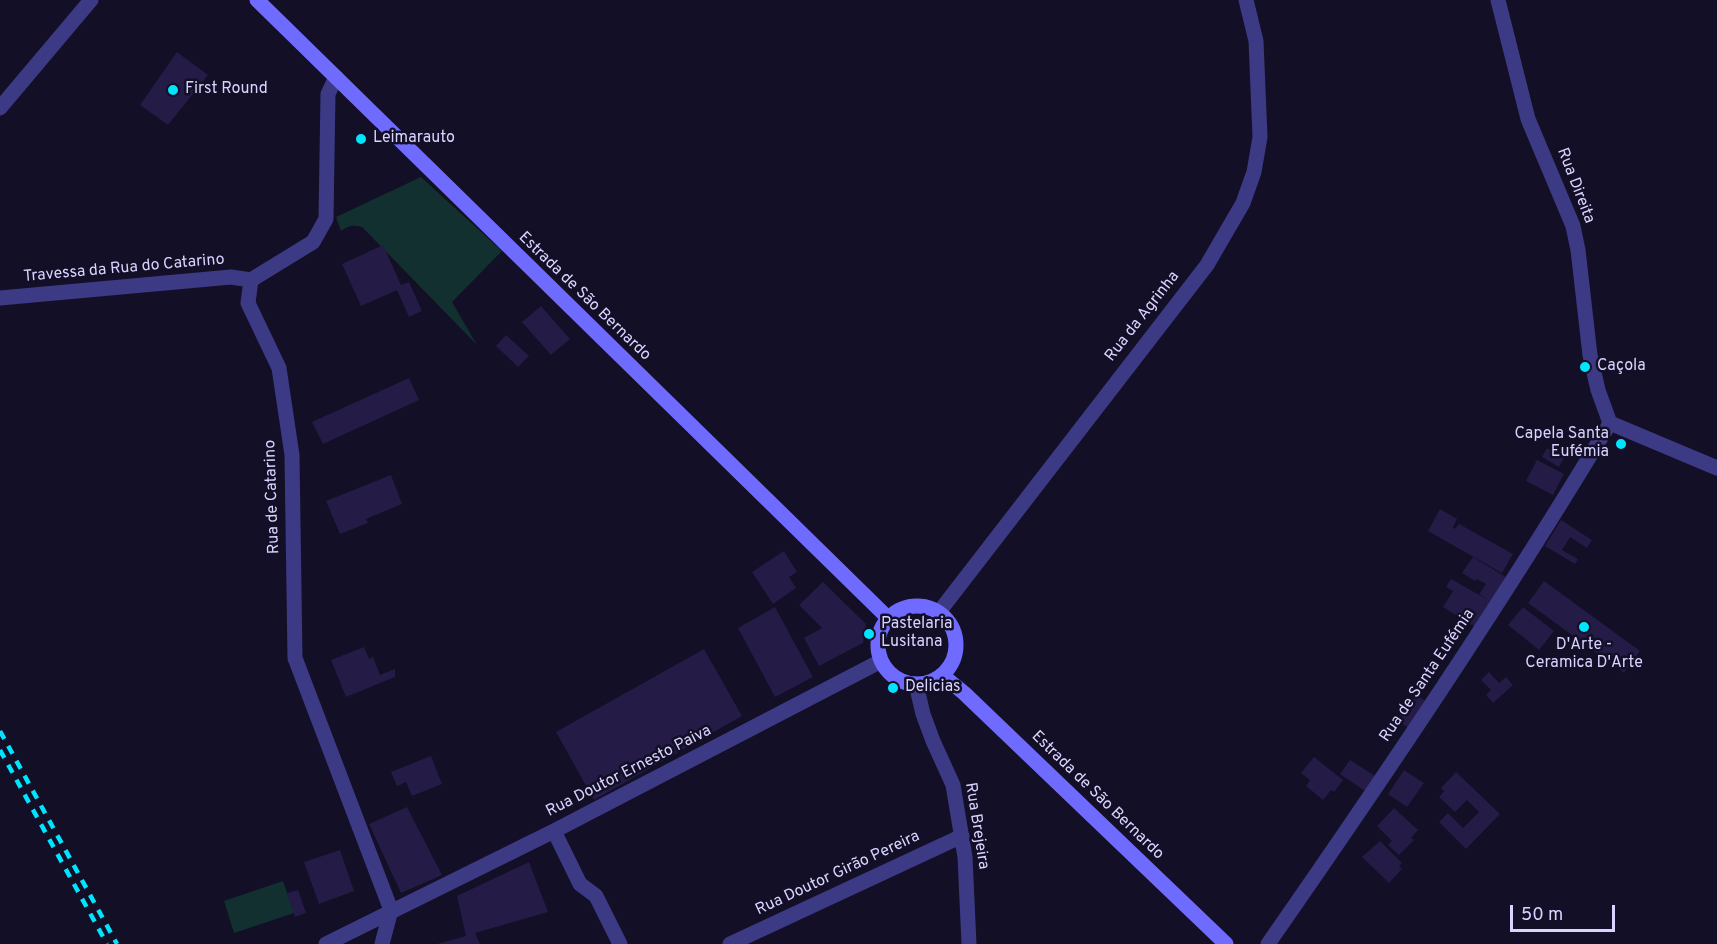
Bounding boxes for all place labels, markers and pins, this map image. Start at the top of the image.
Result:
place label: First Round [185,80,268,100]
marker: First Round [166,83,180,97]
place label: Leimarauto [373,129,455,149]
marker: Leimarauto [354,132,368,146]
place label: Caçola [1597,357,1646,377]
marker: Caçola [1578,360,1592,374]
place label: Capela Santa Eufémia [1514,425,1609,463]
marker: Capela Santa Eufémia [1614,437,1628,451]
place label: Pastelaria Lusitana [881,615,952,653]
marker: D'Arte - Ceramica D'Arte [1577,620,1591,634]
marker: Pastelaria Lusitana [862,627,876,641]
place label: D'Arte - Ceramica D'Arte [1525,636,1643,674]
place label: Delicias [905,678,961,698]
marker: Delicias [886,681,900,695]

